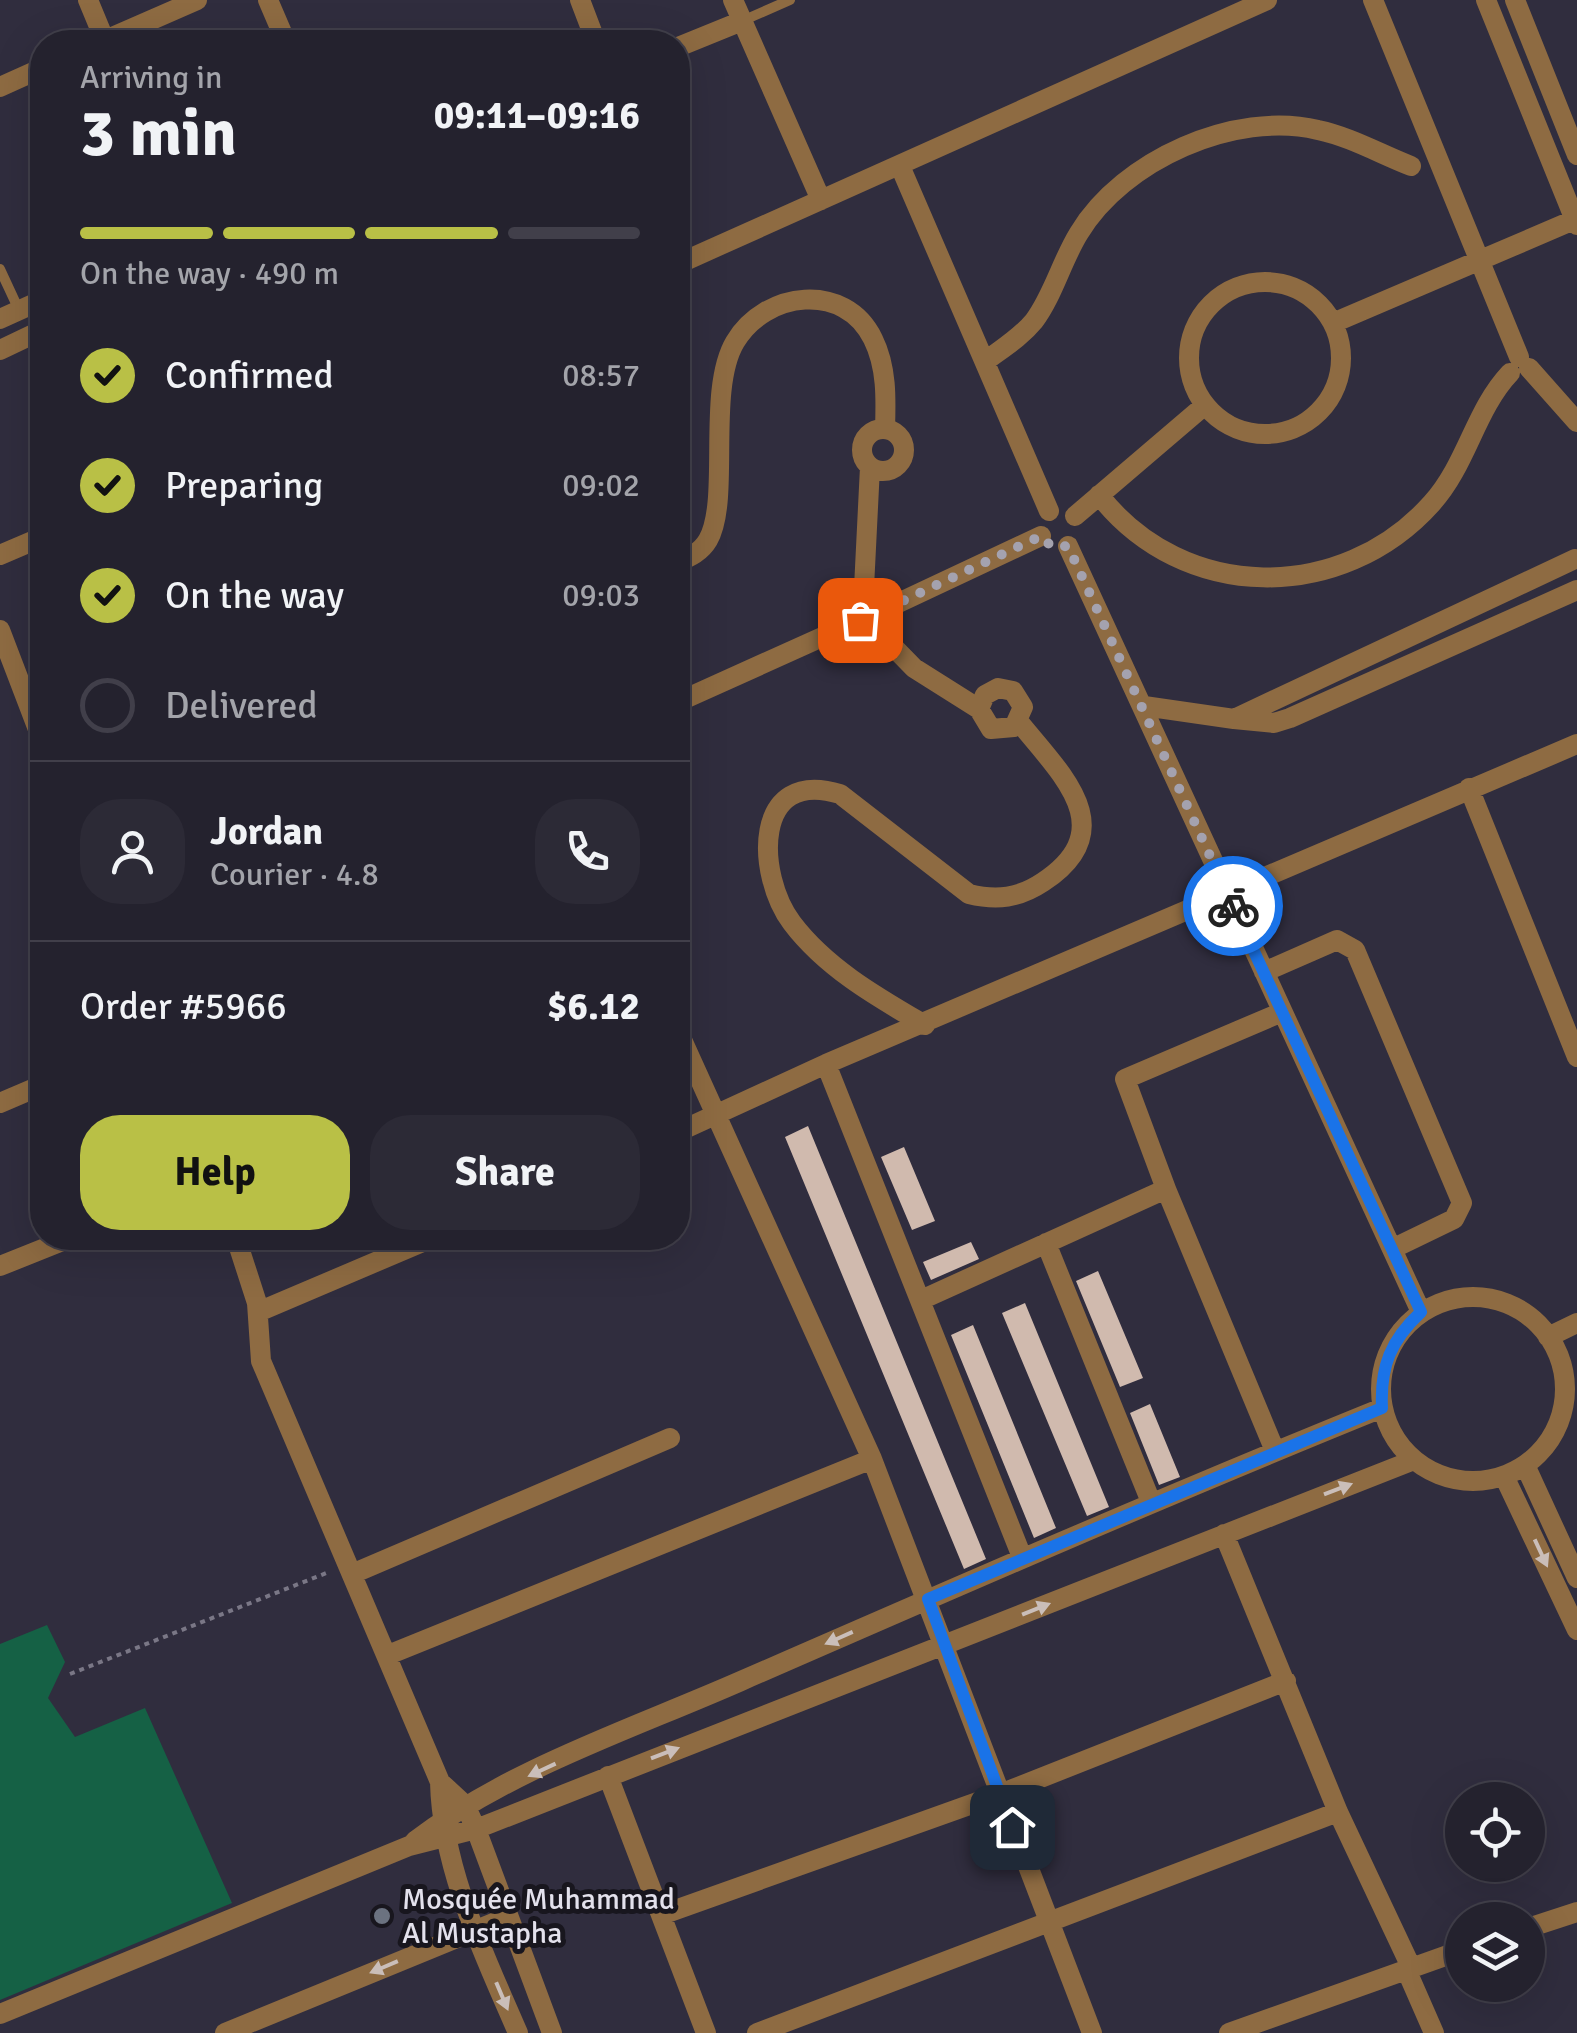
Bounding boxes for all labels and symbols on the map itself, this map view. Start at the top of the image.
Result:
pin [818,578,903,663]
courier [1183,856,1283,956]
one-way arrow [1323,1481,1353,1497]
one-way arrow [1532,1538,1549,1567]
one-way arrow [1021,1601,1051,1617]
one-way arrow [824,1630,854,1646]
one-way arrow [650,1745,680,1761]
one-way arrow [527,1762,557,1778]
pin [970,1785,1055,1870]
place label: Mosquée Muhammad Al Mustapha [402,1881,675,1952]
marker: Mosquée Muhammad Al Mustapha [371,1905,393,1927]
one-way arrow [369,1960,399,1976]
one-way arrow [494,1982,510,2011]

